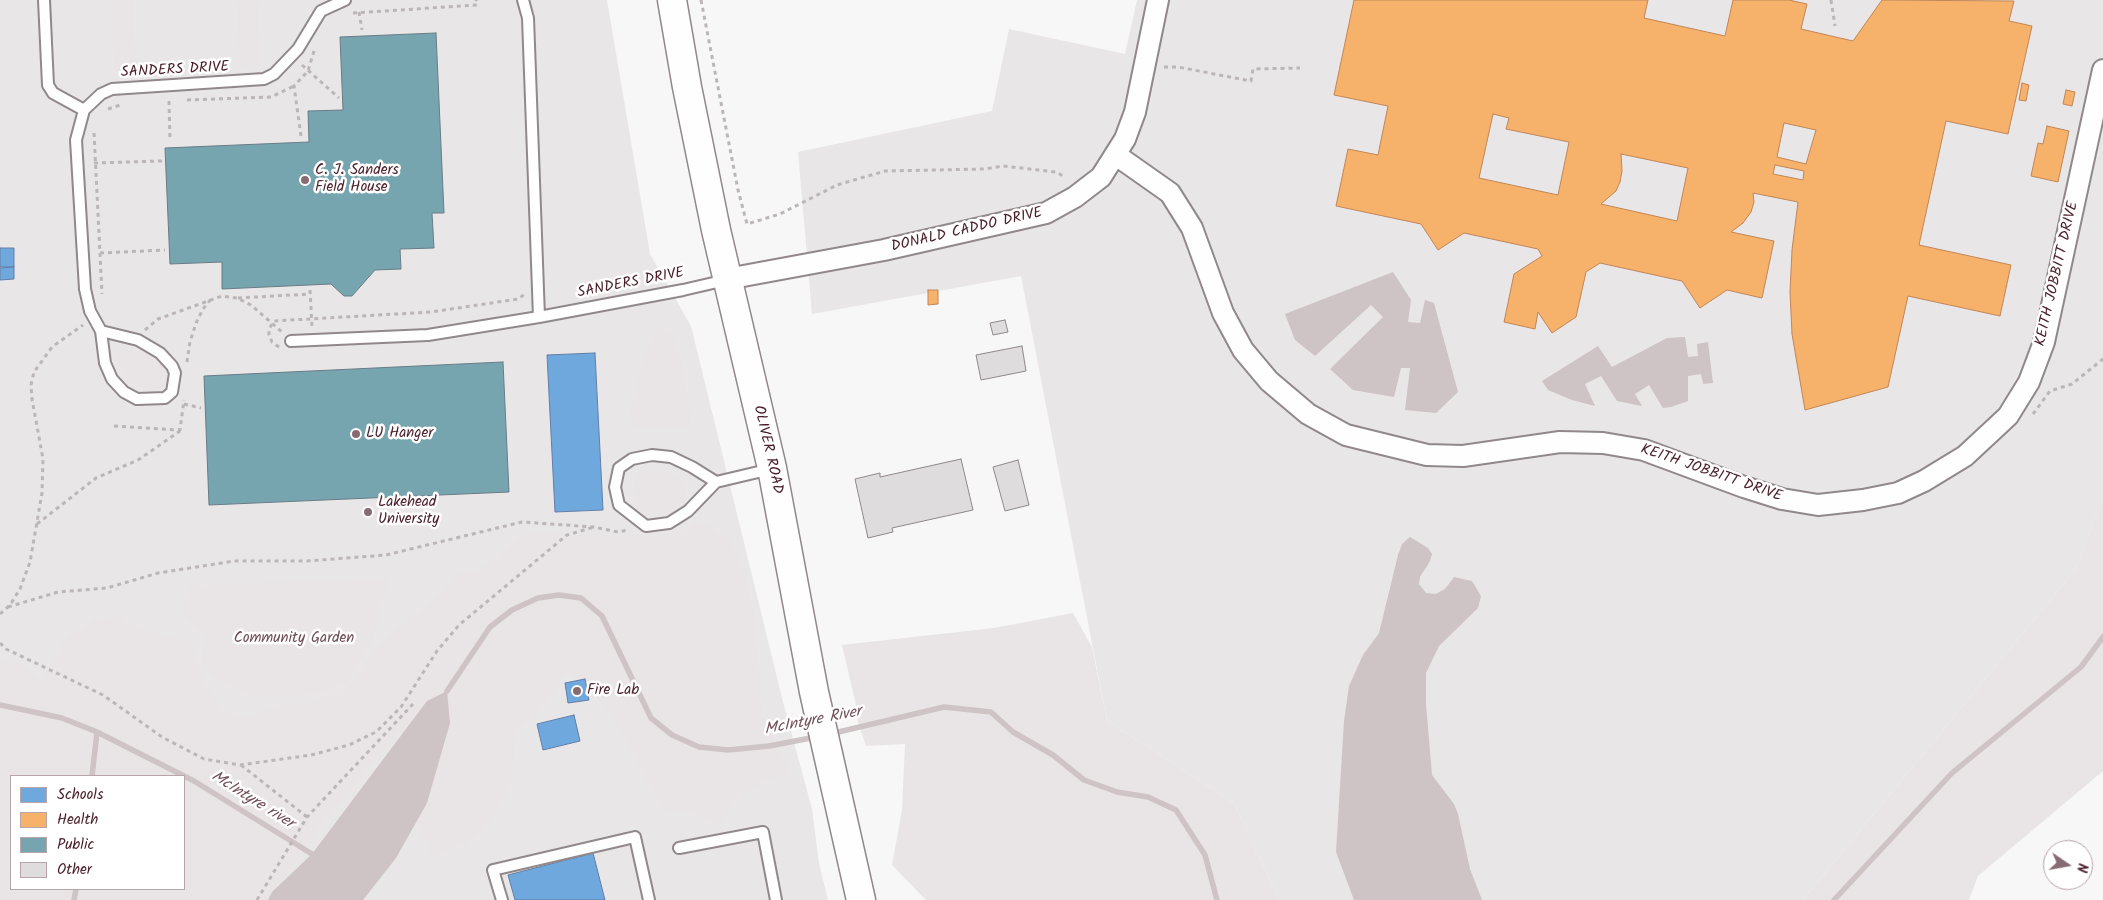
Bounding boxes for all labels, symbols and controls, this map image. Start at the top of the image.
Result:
street label: SANDERS DRIVE [120,59,230,83]
place label: C. J. Sanders Field House [315,162,399,197]
marker: C. J. Sanders Field House [299,174,311,186]
street label: KEITH JOBBITT DRIVE [2033,200,2083,348]
street label: DONALD CADDO DRIVE [890,205,1044,257]
street label: SANDERS DRIVE [576,265,686,303]
street label: OLIVER ROAD [748,404,786,496]
place label: LU Hanger [366,425,433,443]
marker: LU Hanger [350,428,362,440]
street label: KEITH JOBBITT DRIVE [1638,441,1784,507]
place label: Lakehead University [378,494,439,529]
marker: Lakehead University [362,506,374,518]
park label: Community Garden [234,630,354,648]
place label: Fire Lab [587,682,639,700]
marker: Fire Lab [571,685,583,697]
water label: McIntyre River [763,703,863,741]
water label: McIntyre river [207,768,297,834]
legend [10,775,185,890]
text: Schools [57,783,103,807]
text: Health [57,808,98,832]
text: Public [57,833,94,857]
north arrow [2043,840,2093,890]
text: Other [57,858,92,882]
text: N [2070,861,2093,875]

